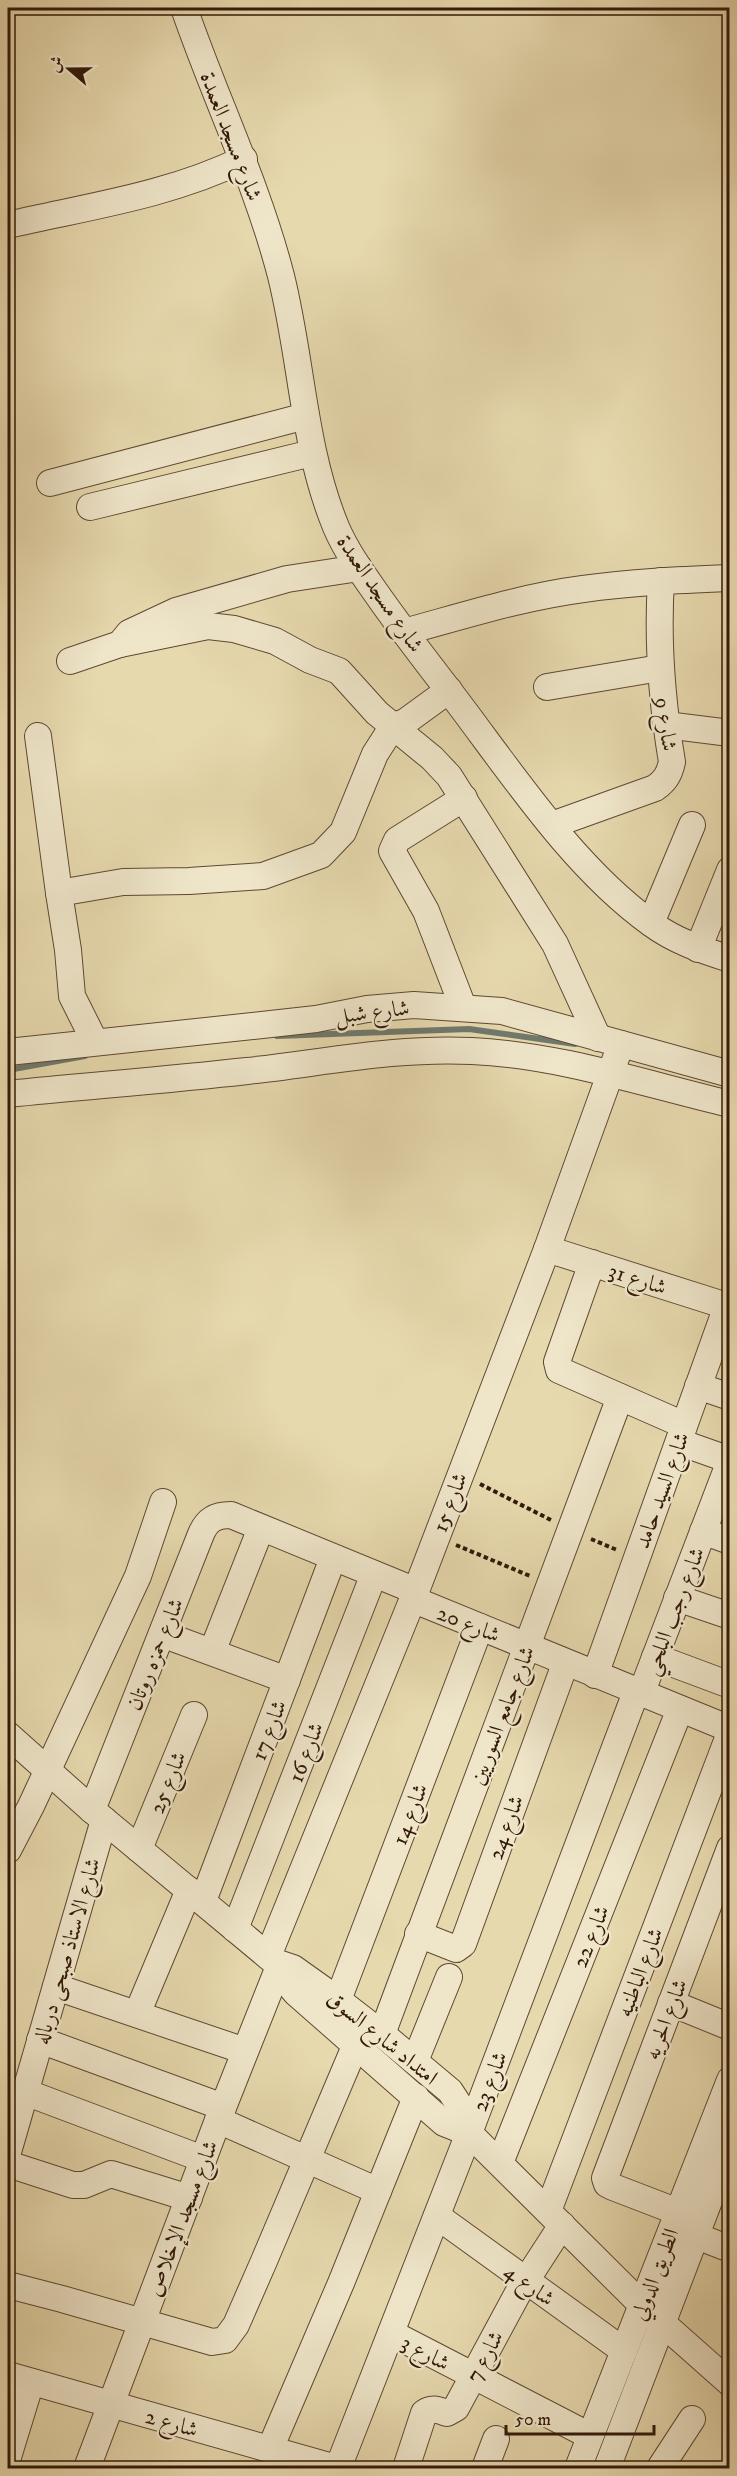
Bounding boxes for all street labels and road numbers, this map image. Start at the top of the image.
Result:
street label: شارع مسجد العمدة [190,68,268,206]
street label: شارع مسجد العمدة [327,530,429,660]
street label: شارع 9 [644,695,683,753]
street label: شارع شبل [333,995,412,1034]
street label: شارع 31 [604,1257,670,1305]
street label: شارع السيد حامد [629,1429,700,1554]
street label: شارع 15 [427,1469,478,1538]
street label: شارع رجب البلحي [638,1544,717,1681]
street label: شارع حمزه روتان [121,1594,194,1716]
street label: شارع 20 [431,1600,504,1653]
street label: شارع جامع السوريين [464,1642,546,1791]
street label: شارع 17 [246,1696,297,1766]
street label: شارع 16 [283,1719,334,1788]
street label: شارع 25 [144,1748,197,1819]
street label: شارع 14 [386,1780,438,1851]
street label: شارع 24 [482,1792,534,1865]
street label: شارع الاستاذ صبحى درباله [28,1855,111,2049]
street label: شارع 22 [567,1902,620,1973]
street label: شارع الباطنيه [611,1924,673,2022]
street label: شارع الحريه [639,1975,698,2065]
street label: امتداد شارع السوق [319,1985,443,2094]
street label: شارع 23 [467,2048,518,2117]
street label: شارع مسجد الإخلاص [140,2137,228,2302]
street label: الطريق الدولي [626,2225,689,2326]
street label: شارع 4 [496,2258,560,2316]
street label: شارع 7 [461,2326,514,2389]
street label: شارع 3 [395,2329,454,2381]
street label: شارع 2 [141,2403,201,2448]

